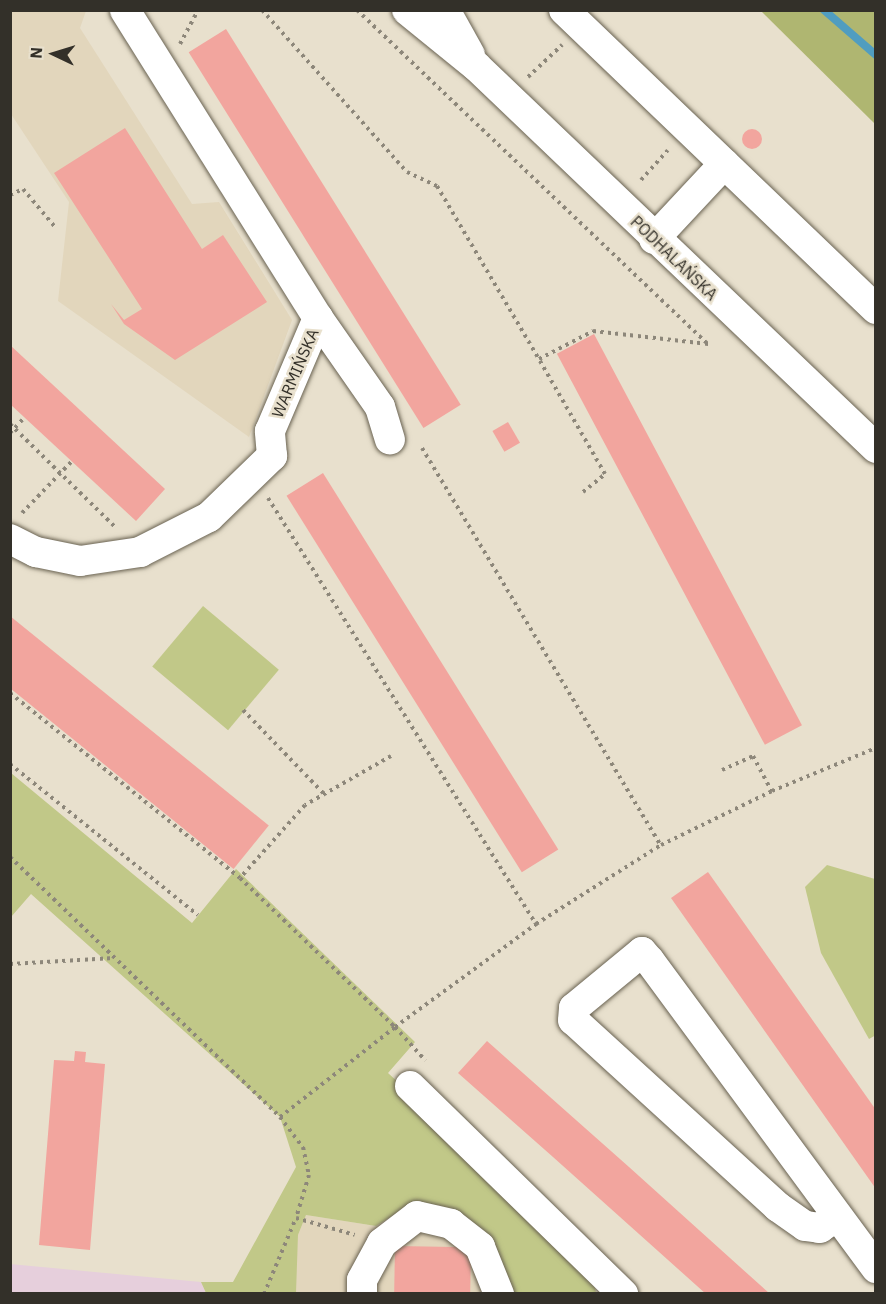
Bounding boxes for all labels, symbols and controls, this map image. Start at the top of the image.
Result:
north arrow [24,24,84,84]
text: N [26,46,46,59]
street label: PODHALAŃSKA [627,212,721,304]
street label: WARMIŃSKA [268,325,322,421]

